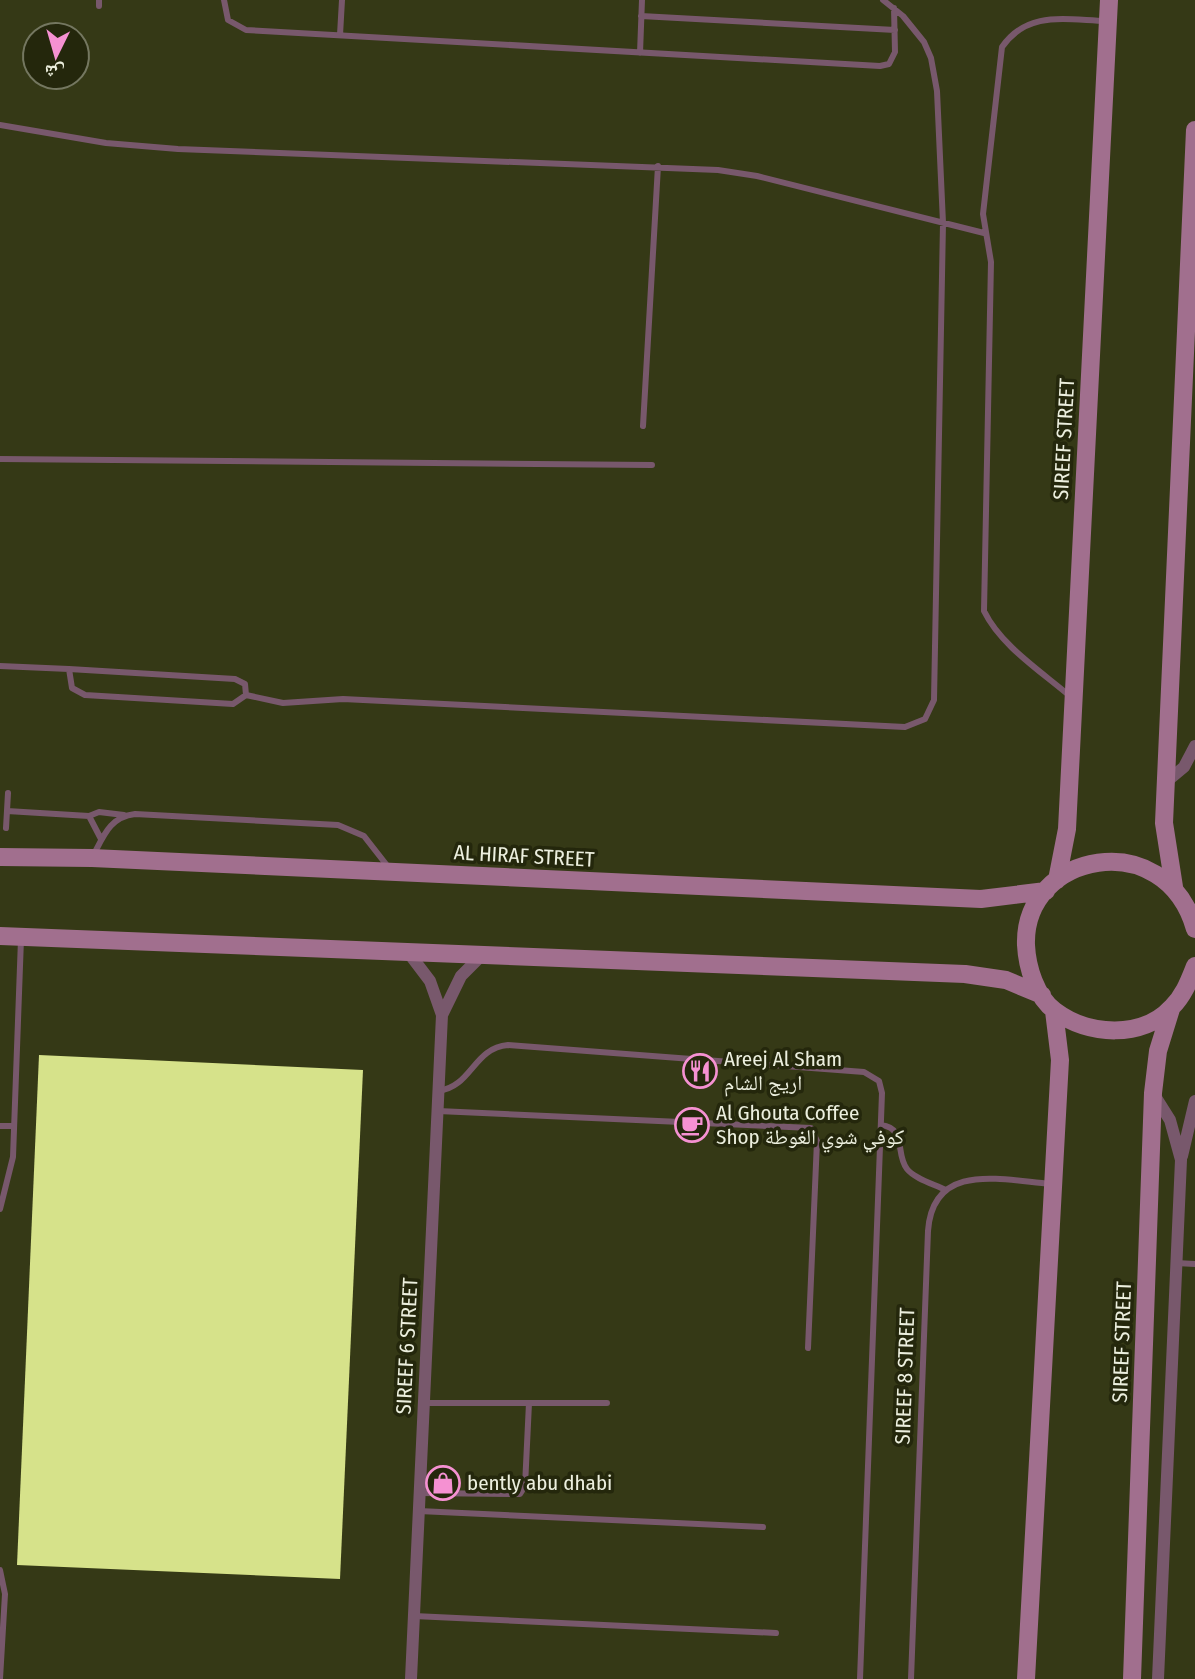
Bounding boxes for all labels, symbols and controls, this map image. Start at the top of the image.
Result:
north arrow [21,21,91,91]
text: ش [44,60,66,85]
street label: SIREEF STREET [1048,377,1080,500]
street label: AL HIRAF STREET [453,839,595,873]
place label: Areej Al Sham اريج الشام [724,1046,842,1097]
restaurant icon: Areej Al Sham اريج الشام [681,1052,719,1090]
place label: Al Ghouta Coffee Shop كوفي شوي الغوطة [716,1100,905,1153]
cafe icon: Al Ghouta Coffee Shop كوفي شوي الغوطة [673,1106,711,1144]
street label: SIREEF 6 STREET [390,1277,424,1415]
street label: SIREEF STREET [1107,1280,1137,1403]
street label: SIREEF 8 STREET [890,1307,920,1445]
shop icon: bently abu dhabi [424,1464,462,1502]
place label: bently abu dhabi [467,1470,612,1496]

